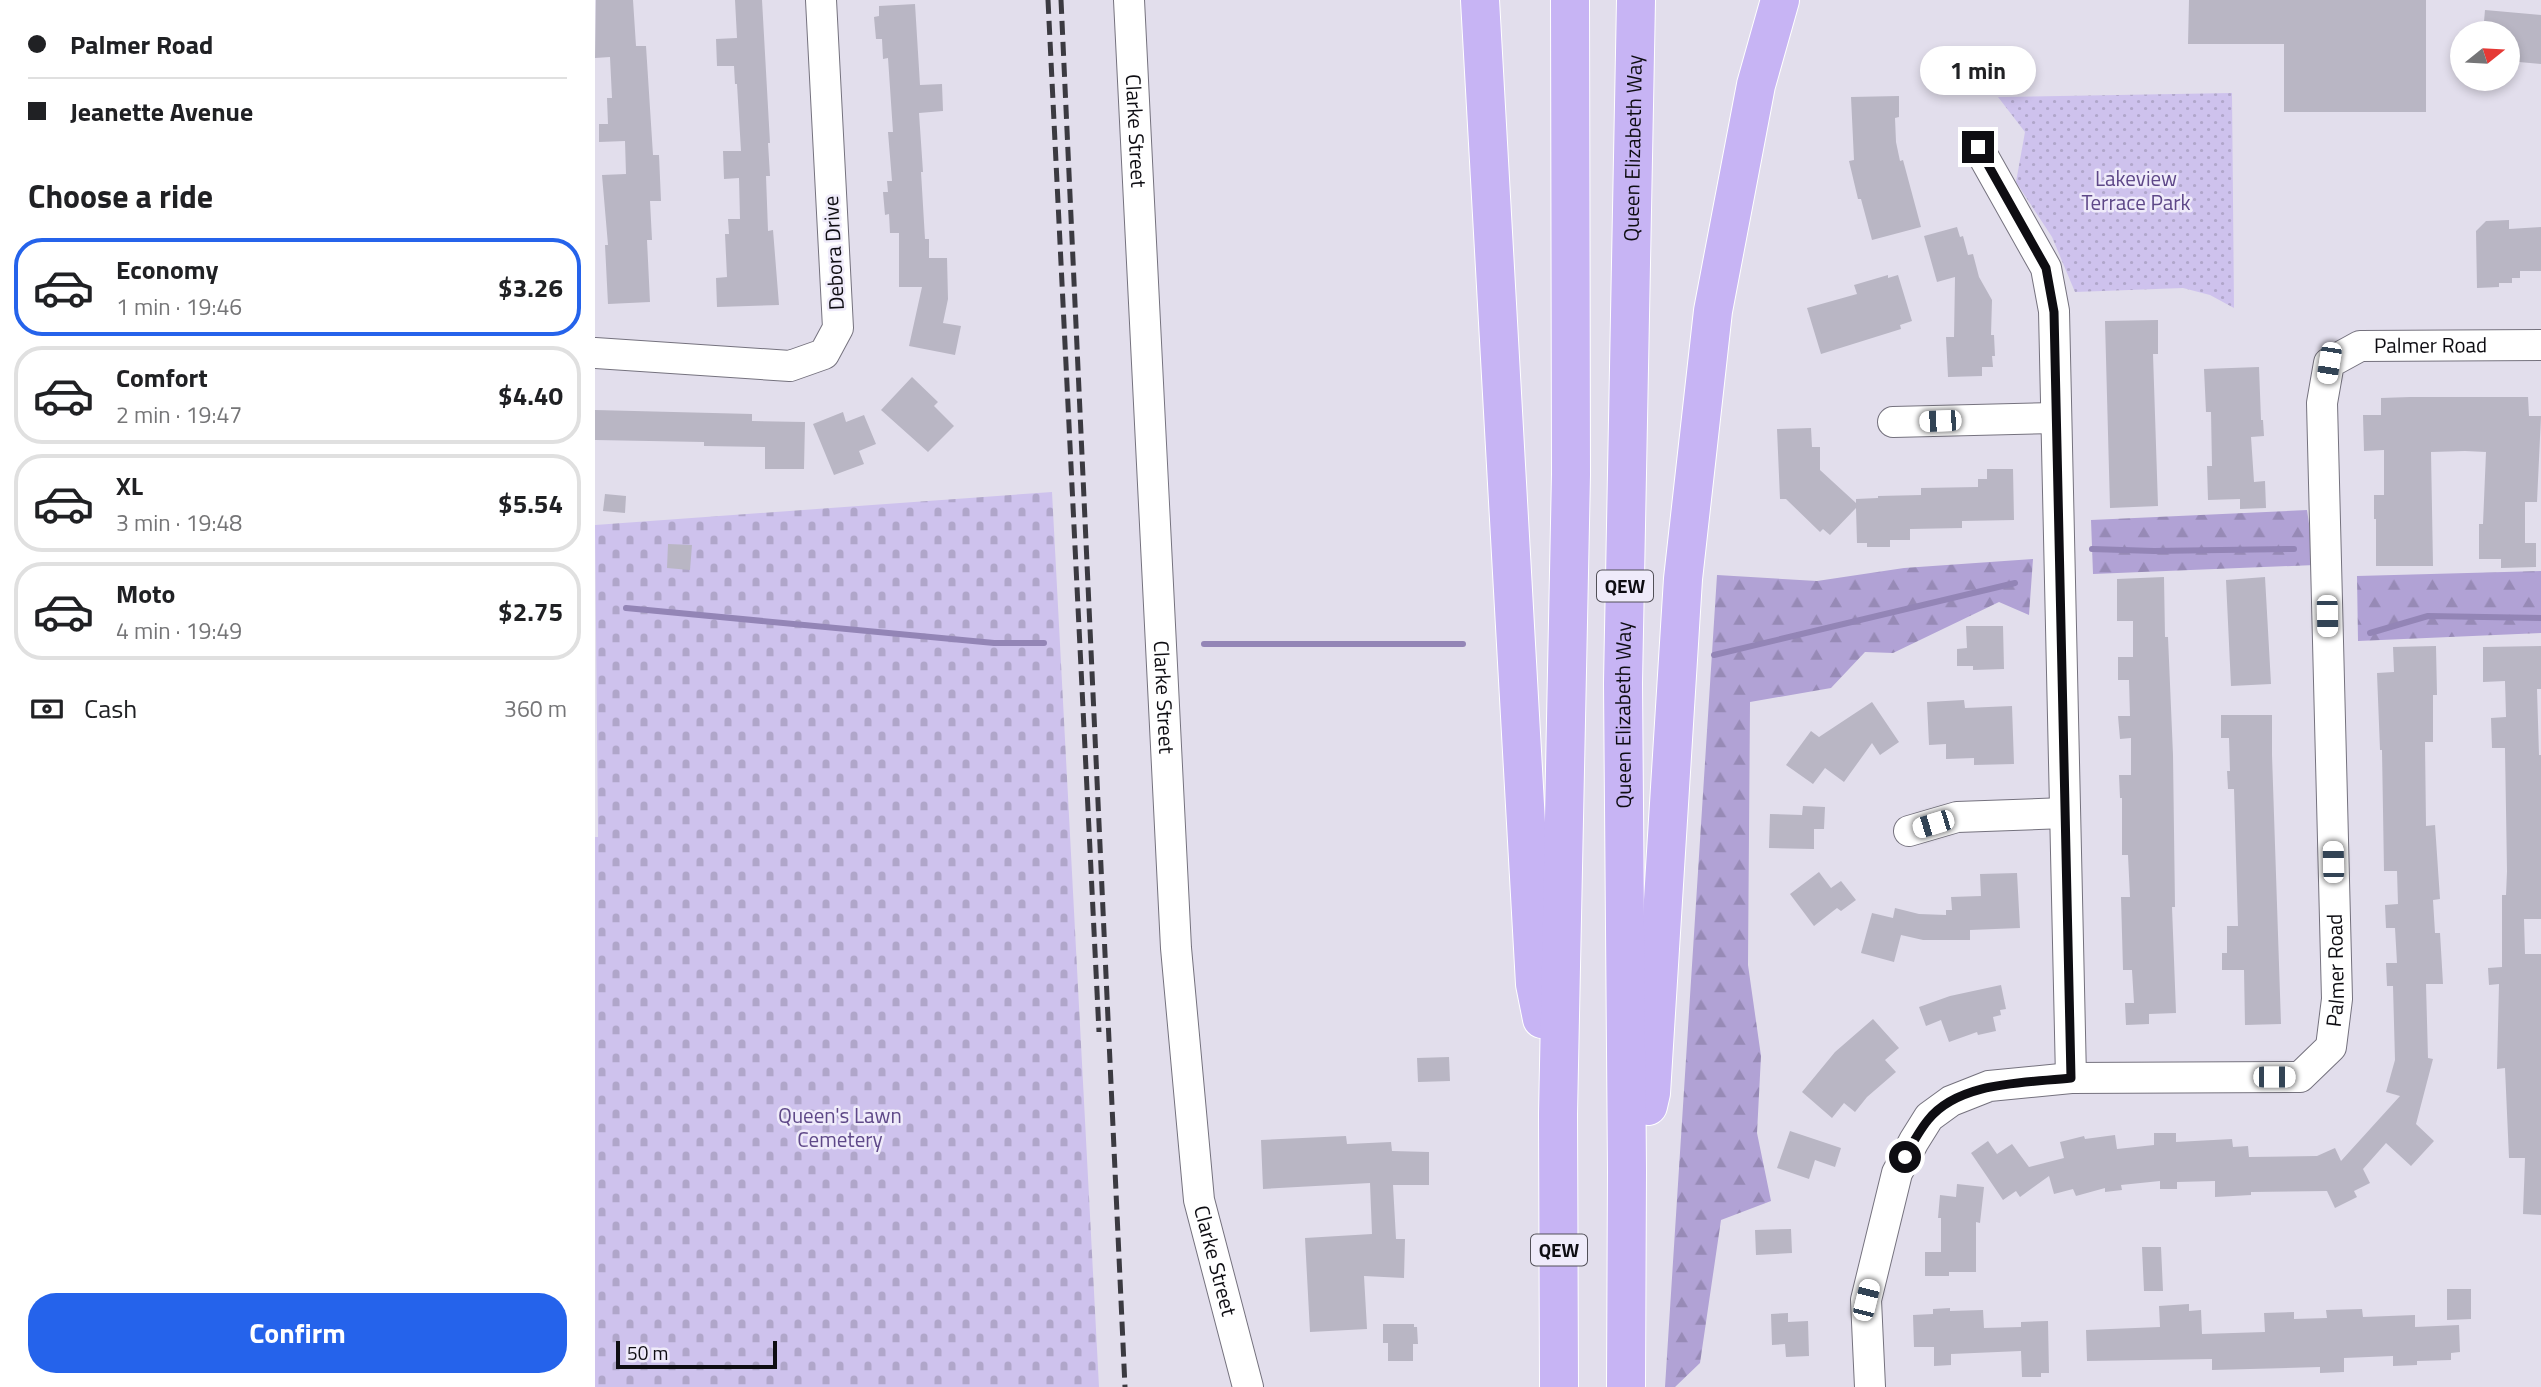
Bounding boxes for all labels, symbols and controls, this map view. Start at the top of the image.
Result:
north arrow [2450,21,2520,91]
map controls [2450,21,2520,91]
text: Palmer Road [70,25,213,64]
callout: 1 min [1920,46,2036,94]
text: 1 min [1950,53,2006,88]
street label: Queen Elizabeth Way [1614,54,1650,242]
street label: Clarke Street [1118,73,1155,189]
text: Jeanette Avenue [70,92,253,131]
route end [1962,131,1994,163]
park label: Lakeview Terrace Park [2081,162,2191,218]
text: Choose a ride [28,172,213,220]
street label: Debora Drive [814,195,852,311]
text: Economy [116,250,218,289]
icon: car [32,256,95,319]
text: $3.26 [498,268,563,307]
text: 1 min · 19:46 [116,289,242,324]
street label: Palmer Road [2374,328,2487,361]
car [2316,341,2343,385]
text: Comfort [116,358,208,397]
icon: car [32,364,95,427]
text: $4.40 [498,376,563,415]
text: 2 min · 19:47 [116,397,242,432]
car [1919,410,1962,432]
text: XL [116,466,143,505]
icon: car [32,472,95,535]
text: $5.54 [498,484,563,523]
text: 3 min · 19:48 [116,505,242,540]
road number: QEW [1597,570,1653,601]
text: Moto [116,574,175,613]
icon: car [32,580,95,643]
text: $2.75 [498,592,563,631]
car [2317,595,2338,637]
text: 4 min · 19:49 [116,613,242,648]
street label: Queen Elizabeth Way [1606,621,1639,809]
street label: Clarke Street [1146,640,1183,755]
text: Cash [84,689,137,728]
icon: cash [28,690,66,728]
text: 360 m [504,691,567,726]
car [1910,808,1957,840]
car [2323,841,2344,883]
street label: Palmer Road [2317,913,2352,1029]
car [2254,1067,2296,1088]
park label: Queen's Lawn Cemetery [778,1099,902,1155]
route start [1889,1141,1921,1173]
street label: Clarke Street [1186,1202,1246,1320]
road number: QEW [1531,1234,1587,1266]
car [1851,1277,1882,1323]
button: Confirm [28,1293,567,1373]
scale bar [616,1338,777,1370]
text: 50 m [627,1338,668,1367]

